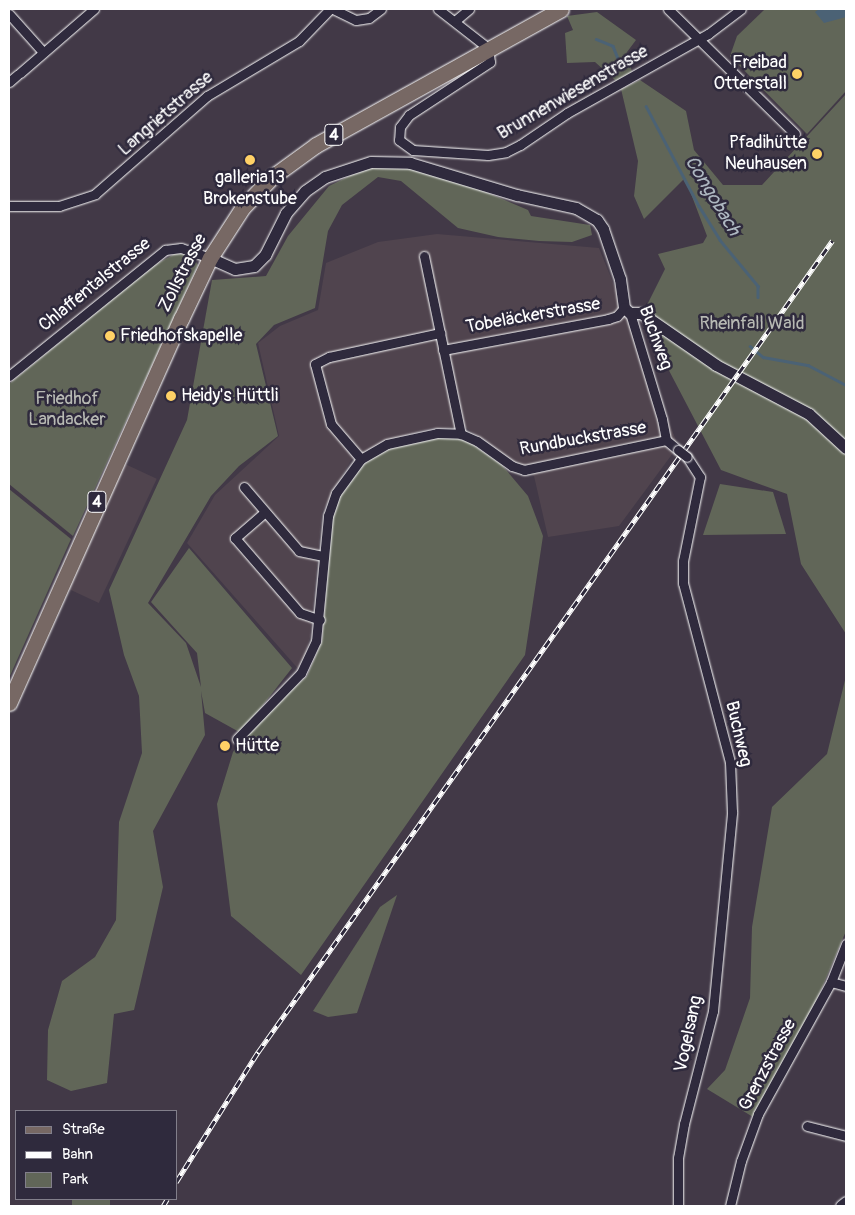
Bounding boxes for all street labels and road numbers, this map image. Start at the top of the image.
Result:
street label: Brunnenwiesenstrasse [494,41,652,145]
street label: Langrietstrasse [114,67,218,161]
road number: 4 [324,122,344,148]
street label: Zollstrasse [154,230,212,316]
street label: Chlaffentalstrasse [35,233,155,337]
street label: Tobeläckerstrasse [464,294,602,338]
street label: Buchweg [633,303,677,373]
street label: Rundbuckstrasse [518,417,648,461]
road number: 4 [87,488,107,516]
street label: Buchweg [720,699,756,769]
street label: Vogelsang [670,994,708,1074]
street label: Grenzstrasse [735,1015,801,1115]

